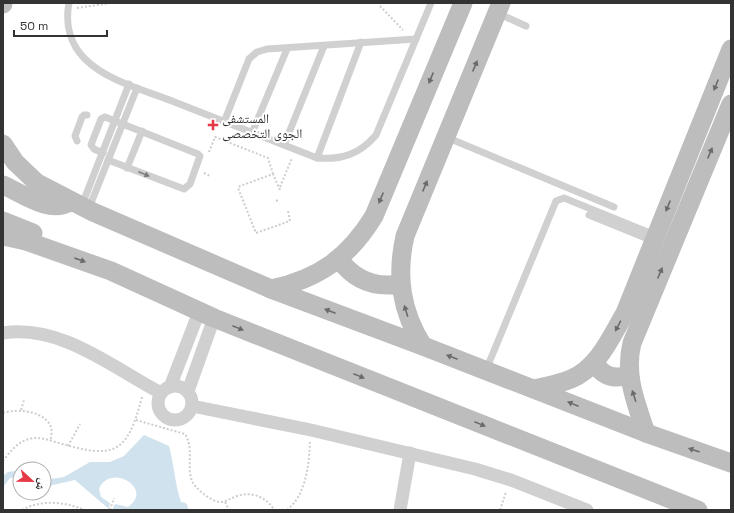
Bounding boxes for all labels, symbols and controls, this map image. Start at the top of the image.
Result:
scale bar [14,12,107,38]
text: 50 m [20,18,48,34]
one-way arrow [472,60,478,71]
one-way arrow [428,72,434,84]
one-way arrow [713,80,719,92]
place label: المستشفى الجوى التخصصى [222,110,302,142]
marker: المستشفى الجوى التخصصى [207,119,219,131]
one-way arrow [707,147,713,159]
one-way arrow [139,172,151,178]
one-way arrow [422,180,428,191]
one-way arrow [378,192,384,204]
one-way arrow [664,200,670,212]
one-way arrow [75,257,87,263]
one-way arrow [657,266,663,278]
one-way arrow [403,304,409,316]
one-way arrow [323,307,335,313]
one-way arrow [614,320,621,331]
one-way arrow [233,325,245,331]
one-way arrow [445,353,457,359]
one-way arrow [354,373,366,379]
one-way arrow [631,390,637,402]
one-way arrow [566,401,578,407]
one-way arrow [474,421,486,427]
one-way arrow [688,447,700,453]
north arrow [12,461,52,501]
text: ش [32,476,50,493]

